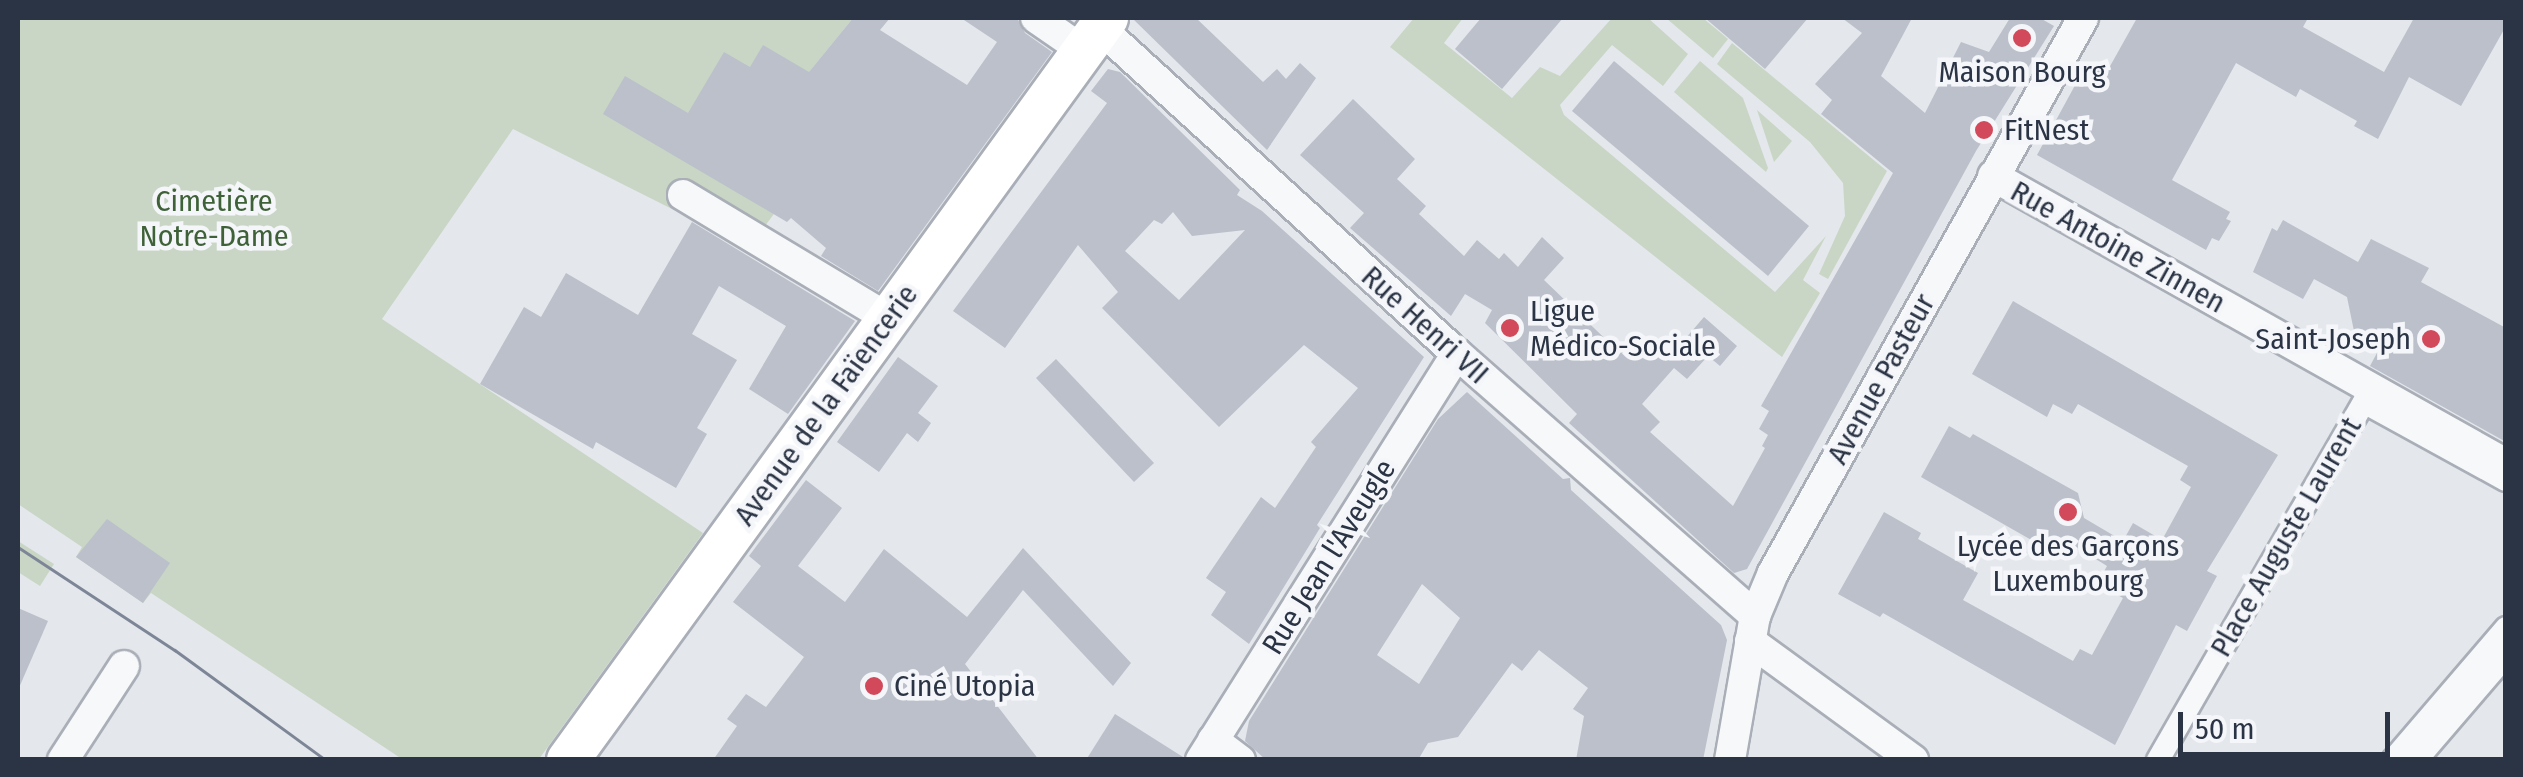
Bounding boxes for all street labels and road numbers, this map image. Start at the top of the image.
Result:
street label: Rue Antoine Zinnen [2004,173,2232,321]
street label: Rue Henri VII [1354,258,1496,392]
street label: Avenue de la Faïencerie [727,278,925,532]
street label: Avenue Pasteur [1819,288,1943,470]
street label: Place Auguste Laurent [2203,411,2369,663]
street label: Rue Jean l'Aveugle [1255,453,1403,661]

